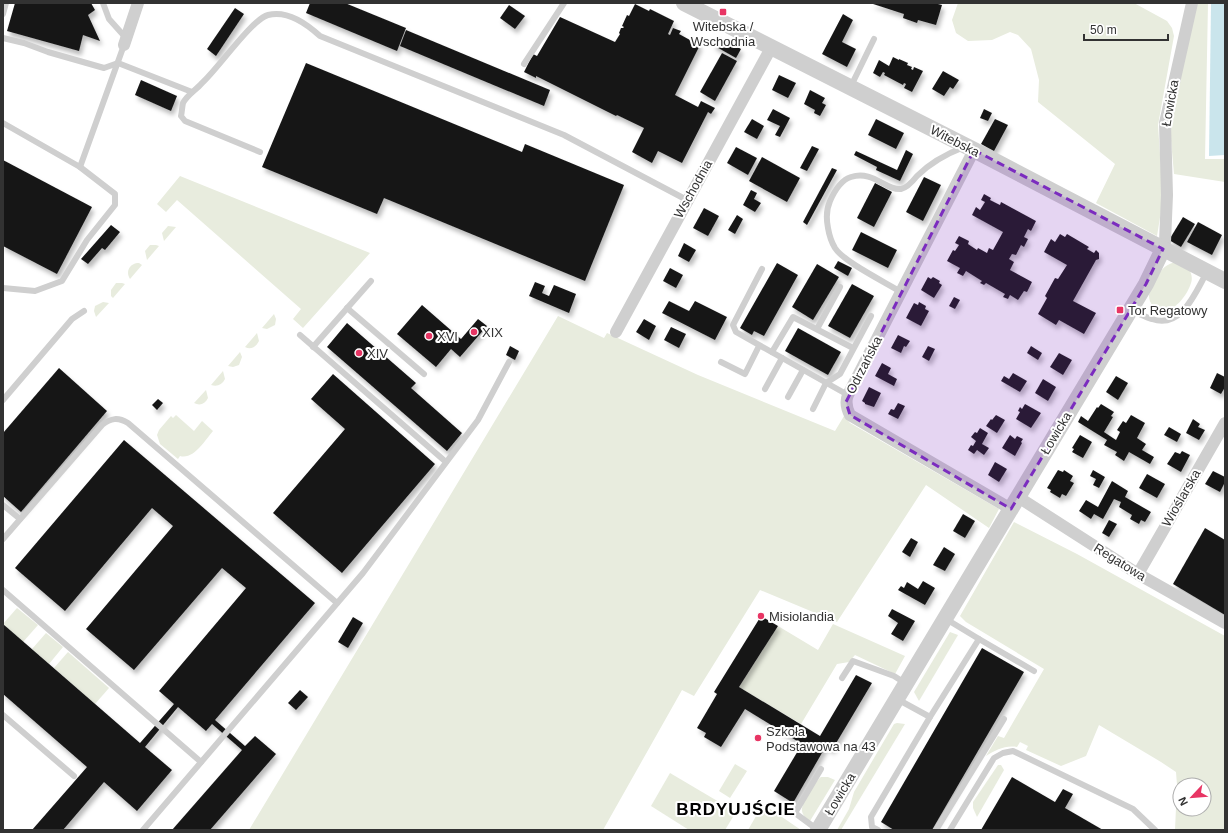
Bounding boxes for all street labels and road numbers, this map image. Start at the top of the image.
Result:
street label: Łowicka [1159,78,1182,127]
street label: Witebska [928,122,983,160]
street label: Wschodnia [671,157,716,221]
street label: Odrzańska [843,333,885,396]
street label: Łowicka [1037,408,1075,457]
street label: Wioślarska [1159,466,1204,529]
street label: Regatowa [1091,540,1149,584]
street label: Łowicka [821,769,859,818]

